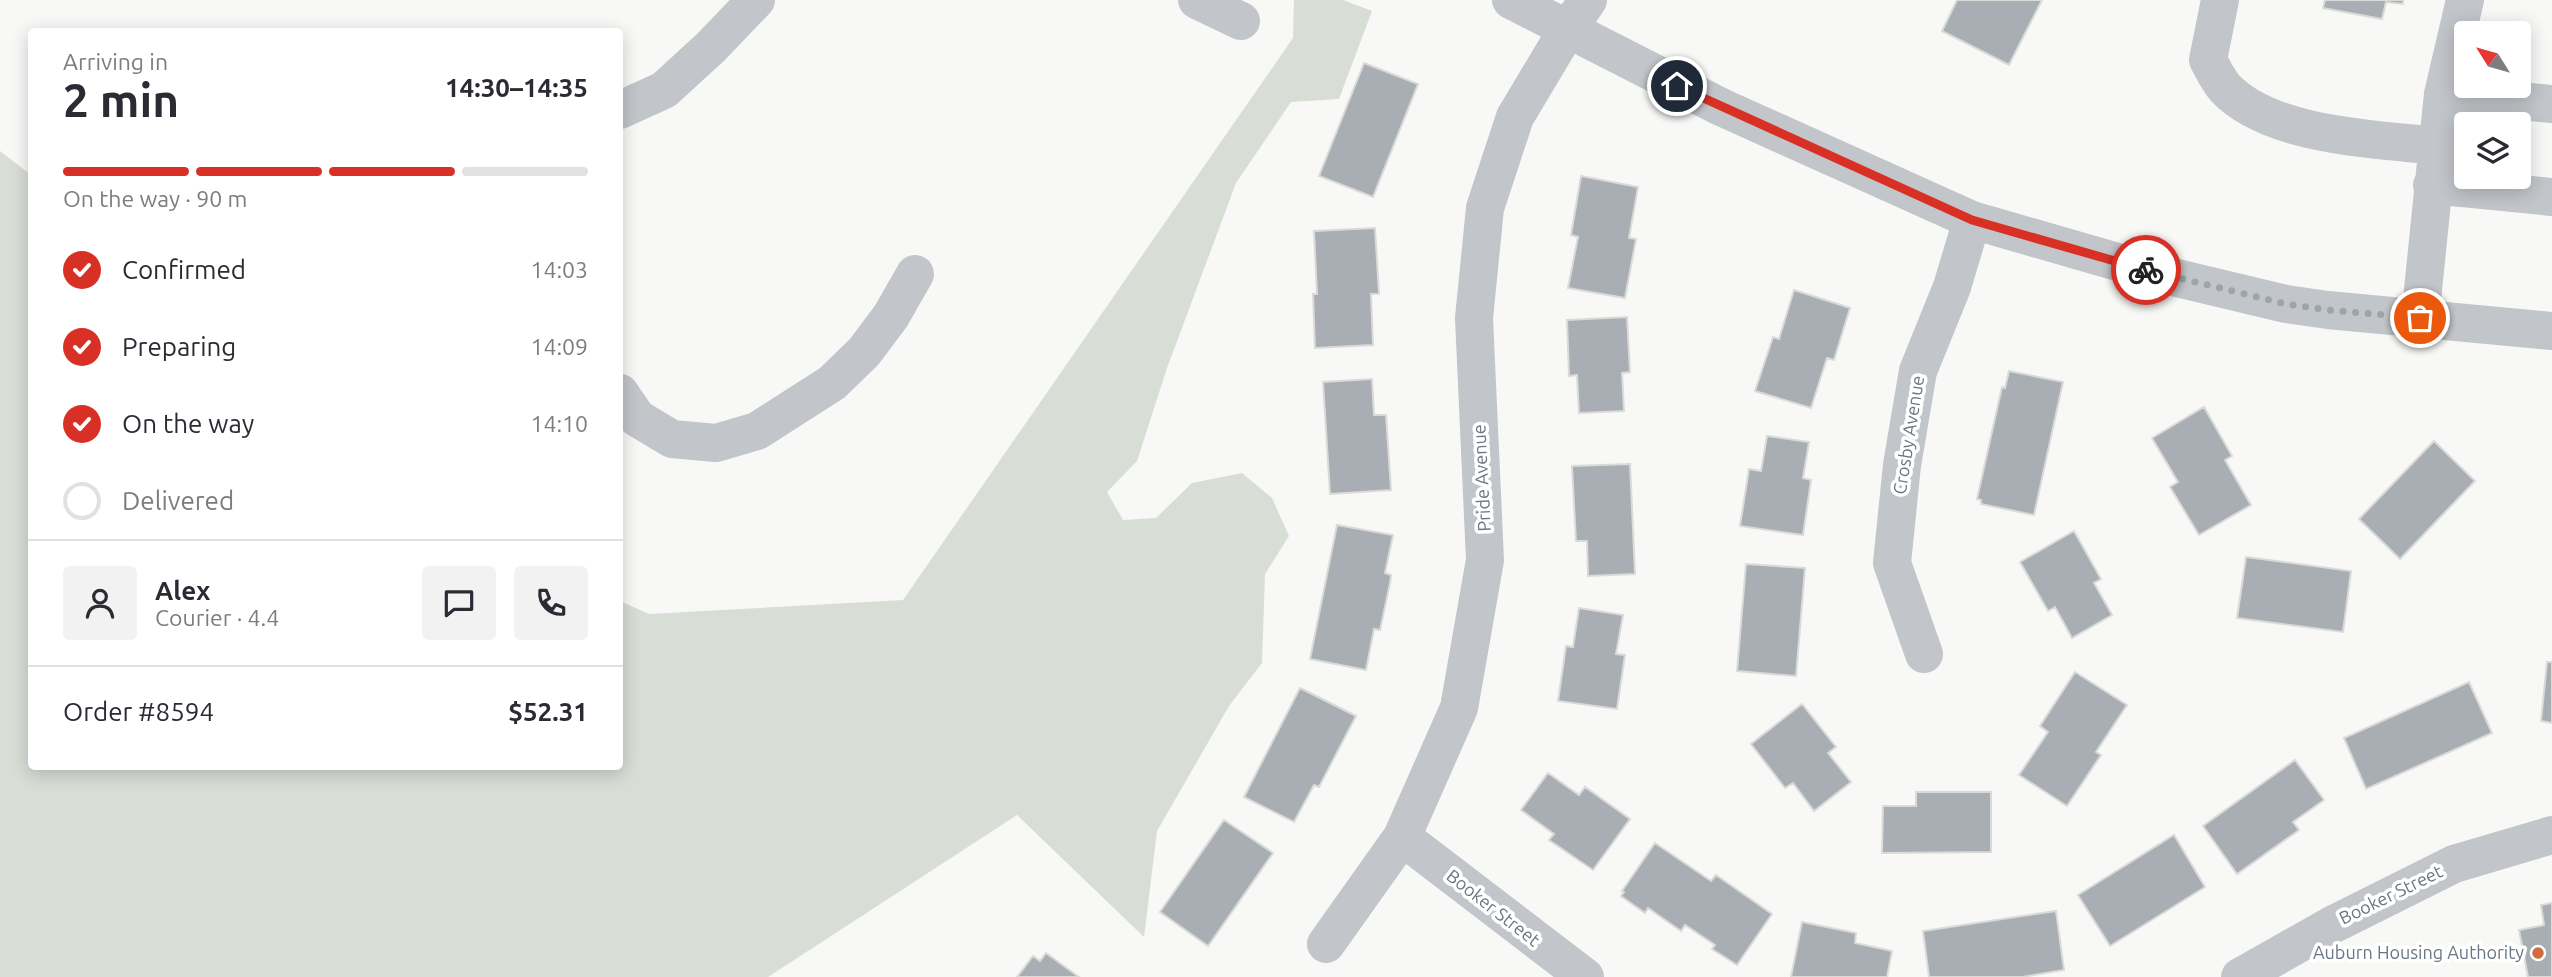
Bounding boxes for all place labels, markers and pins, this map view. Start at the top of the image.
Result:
pin [1647,56,1707,116]
pin [2390,288,2450,348]
place label: Auburn Housing Authority [2313,942,2524,962]
marker: Auburn Housing Authority [2530,945,2546,961]

